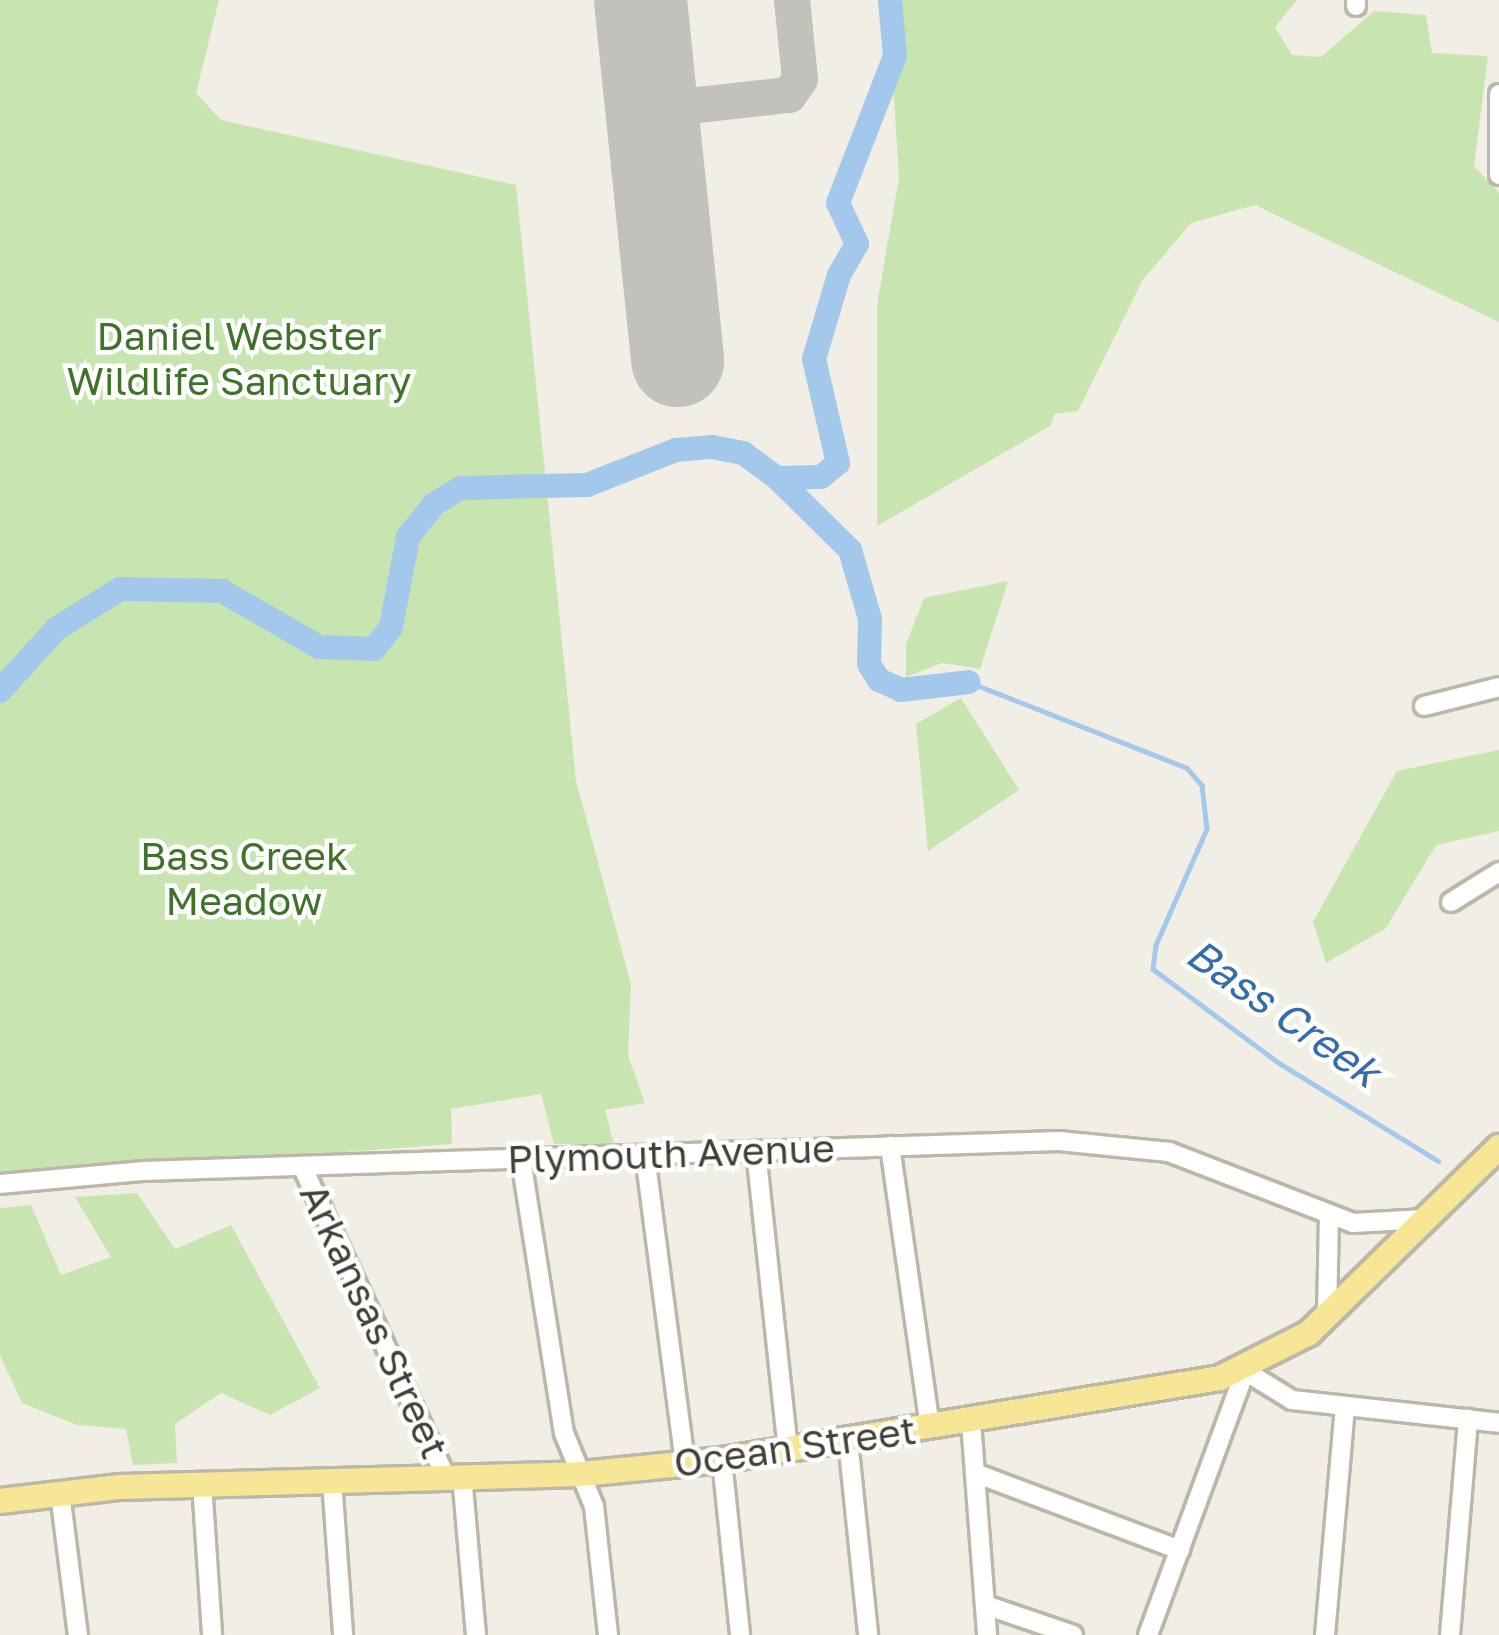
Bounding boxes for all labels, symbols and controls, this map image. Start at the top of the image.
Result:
park label: Daniel Webster Wildlife Sanctuary [67,314,411,405]
park label: Bass Creek Meadow [140,834,348,925]
water label: Bass Creek [1178,927,1390,1097]
street label: Plymouth Avenue [506,1125,836,1183]
street label: Arkansas Street [290,1176,458,1466]
street label: Ocean Street [671,1407,919,1487]

